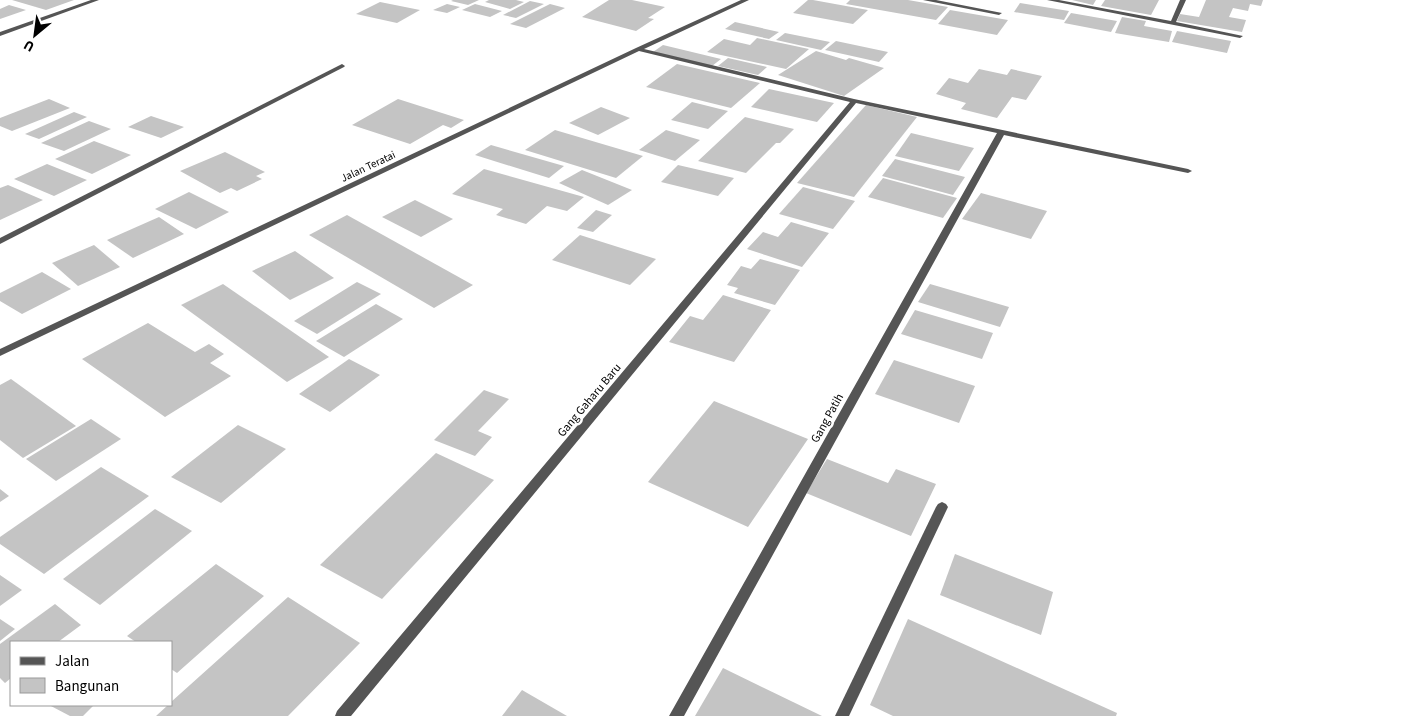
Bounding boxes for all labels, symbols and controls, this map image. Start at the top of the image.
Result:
north arrow [10,10,60,60]
text: U [20,34,38,56]
street label: Jalan Teratai [338,147,398,186]
street label: Gang Gaharu Baru [553,360,625,441]
street label: Gang Patih [807,390,848,446]
legend [10,641,172,706]
text: Jalan [55,651,89,672]
text: Bangunan [55,676,119,697]

